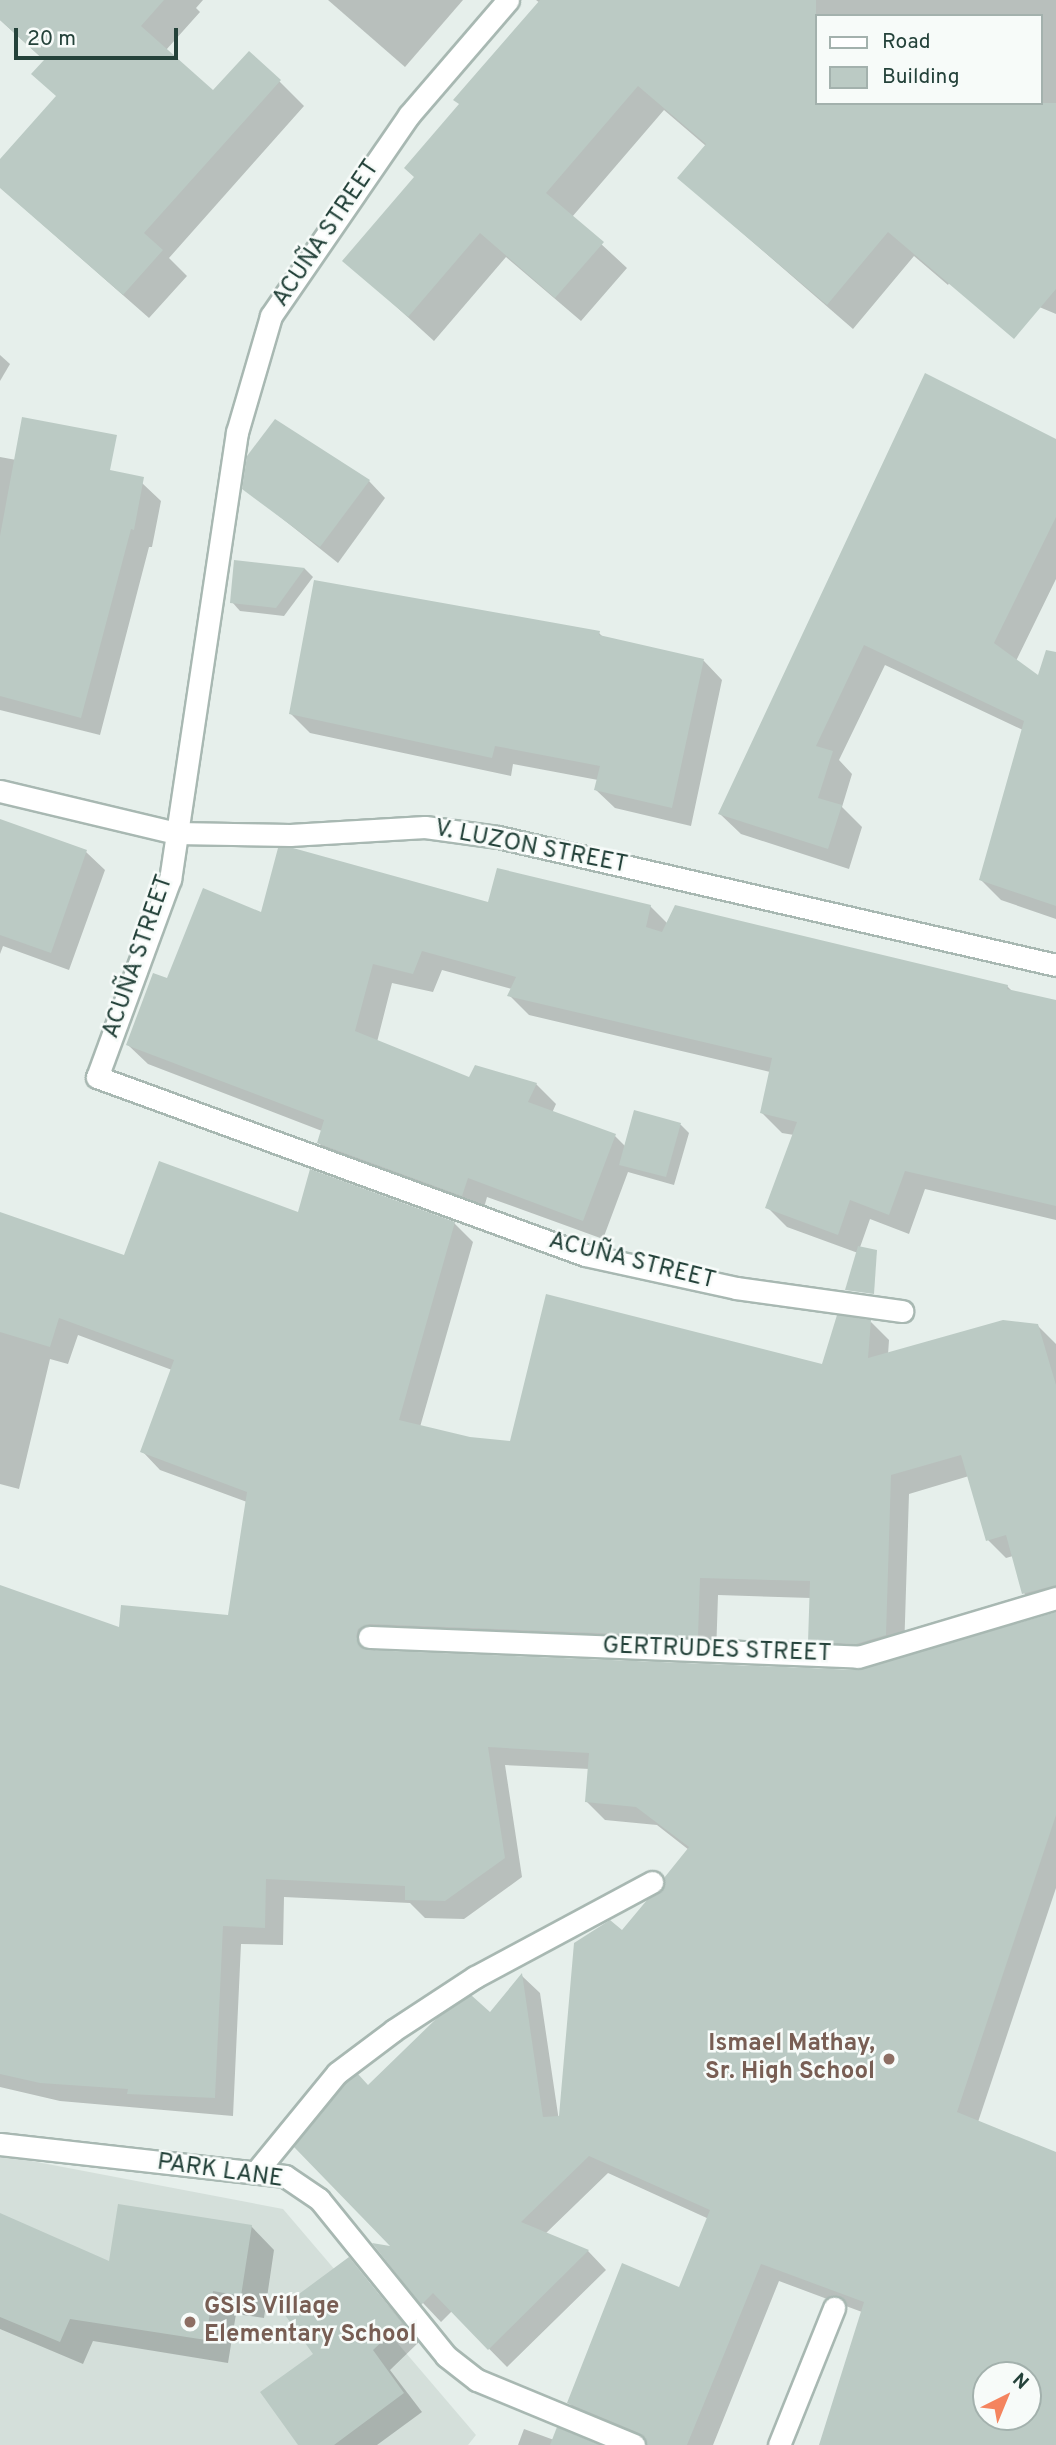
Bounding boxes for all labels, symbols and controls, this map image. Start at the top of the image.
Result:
scale bar [18,14,182,58]
legend [814,14,1042,105]
text: 20 m [27,26,76,53]
text: Road [882,29,931,56]
text: Building [882,64,960,91]
street label: ACUÑA STREET [267,155,387,313]
street label: V. LUZON STREET [432,815,630,881]
street label: ACUÑA STREET [97,871,181,1043]
street label: ACUÑA STREET [545,1227,719,1297]
street label: GERTRUDES STREET [602,1633,832,1669]
place label: Ismael Mathay, Sr. High School [705,2031,875,2087]
marker: Ismael Mathay, Sr. High School [881,2051,897,2067]
street label: PARK LANE [155,2149,285,2195]
place label: GSIS Village Elementary School [204,2294,416,2350]
marker: GSIS Village Elementary School [182,2314,198,2330]
north arrow [972,2361,1042,2431]
text: N [1007,2369,1033,2396]

